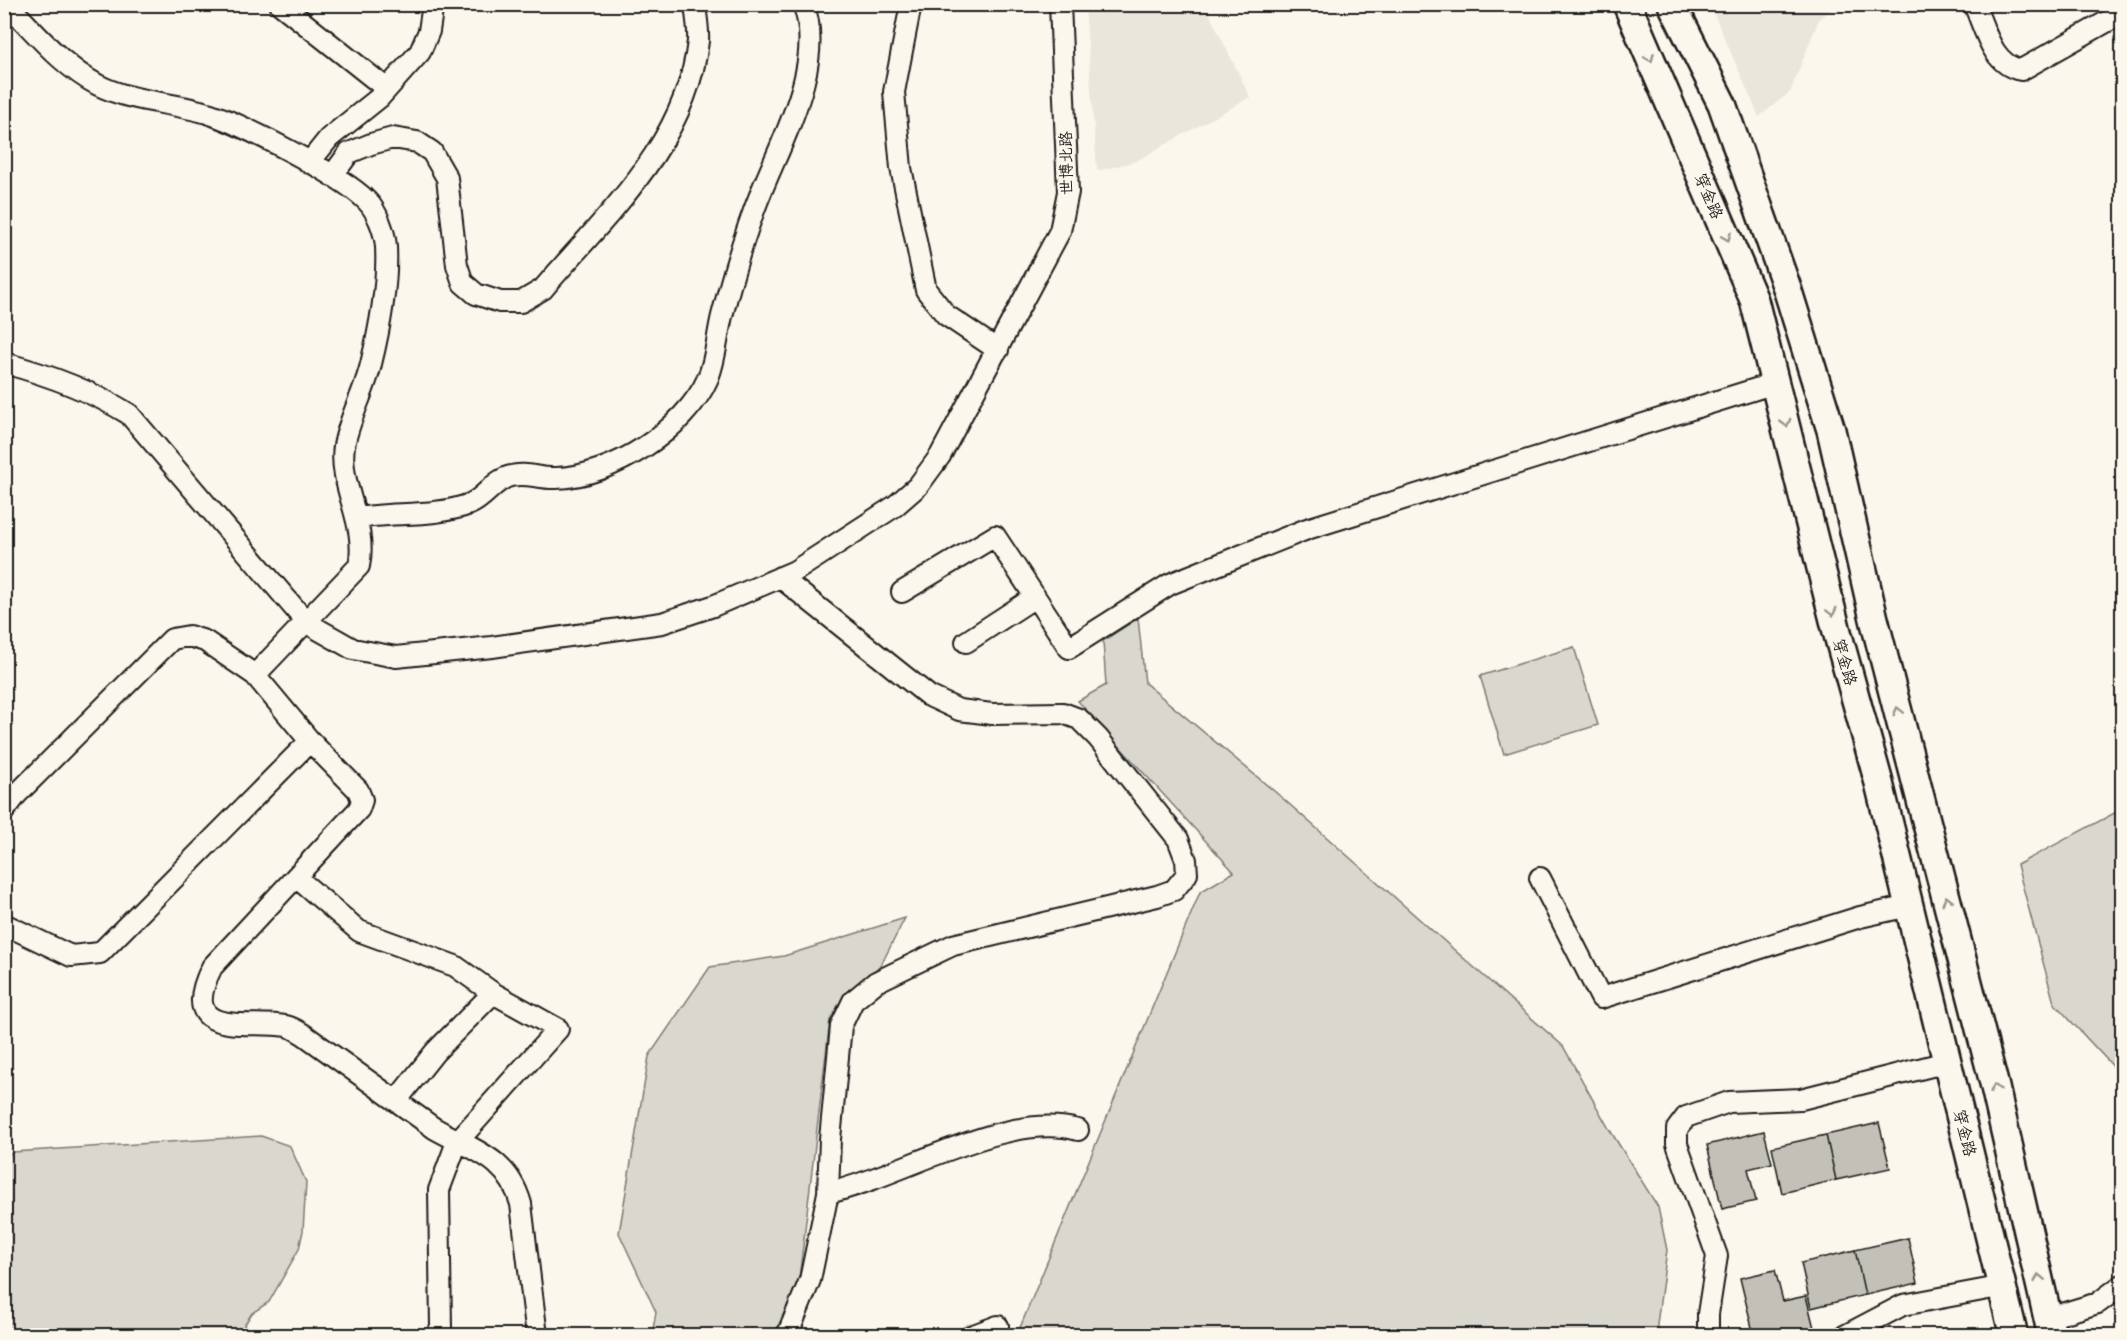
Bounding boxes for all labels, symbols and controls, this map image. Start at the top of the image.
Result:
one-way arrow [1642,52,1654,63]
street label: 世博北路 [1055,131,1077,195]
street label: 穿金路 [1690,170,1728,222]
one-way arrow [1720,231,1732,242]
one-way arrow [1778,418,1791,428]
one-way arrow [1824,607,1837,617]
street label: 穿金路 [1828,636,1862,688]
one-way arrow [1893,706,1906,716]
one-way arrow [1941,895,1954,905]
one-way arrow [1990,1084,2003,1094]
street label: 穿金路 [1949,1107,1981,1159]
one-way arrow [2034,1274,2047,1284]

